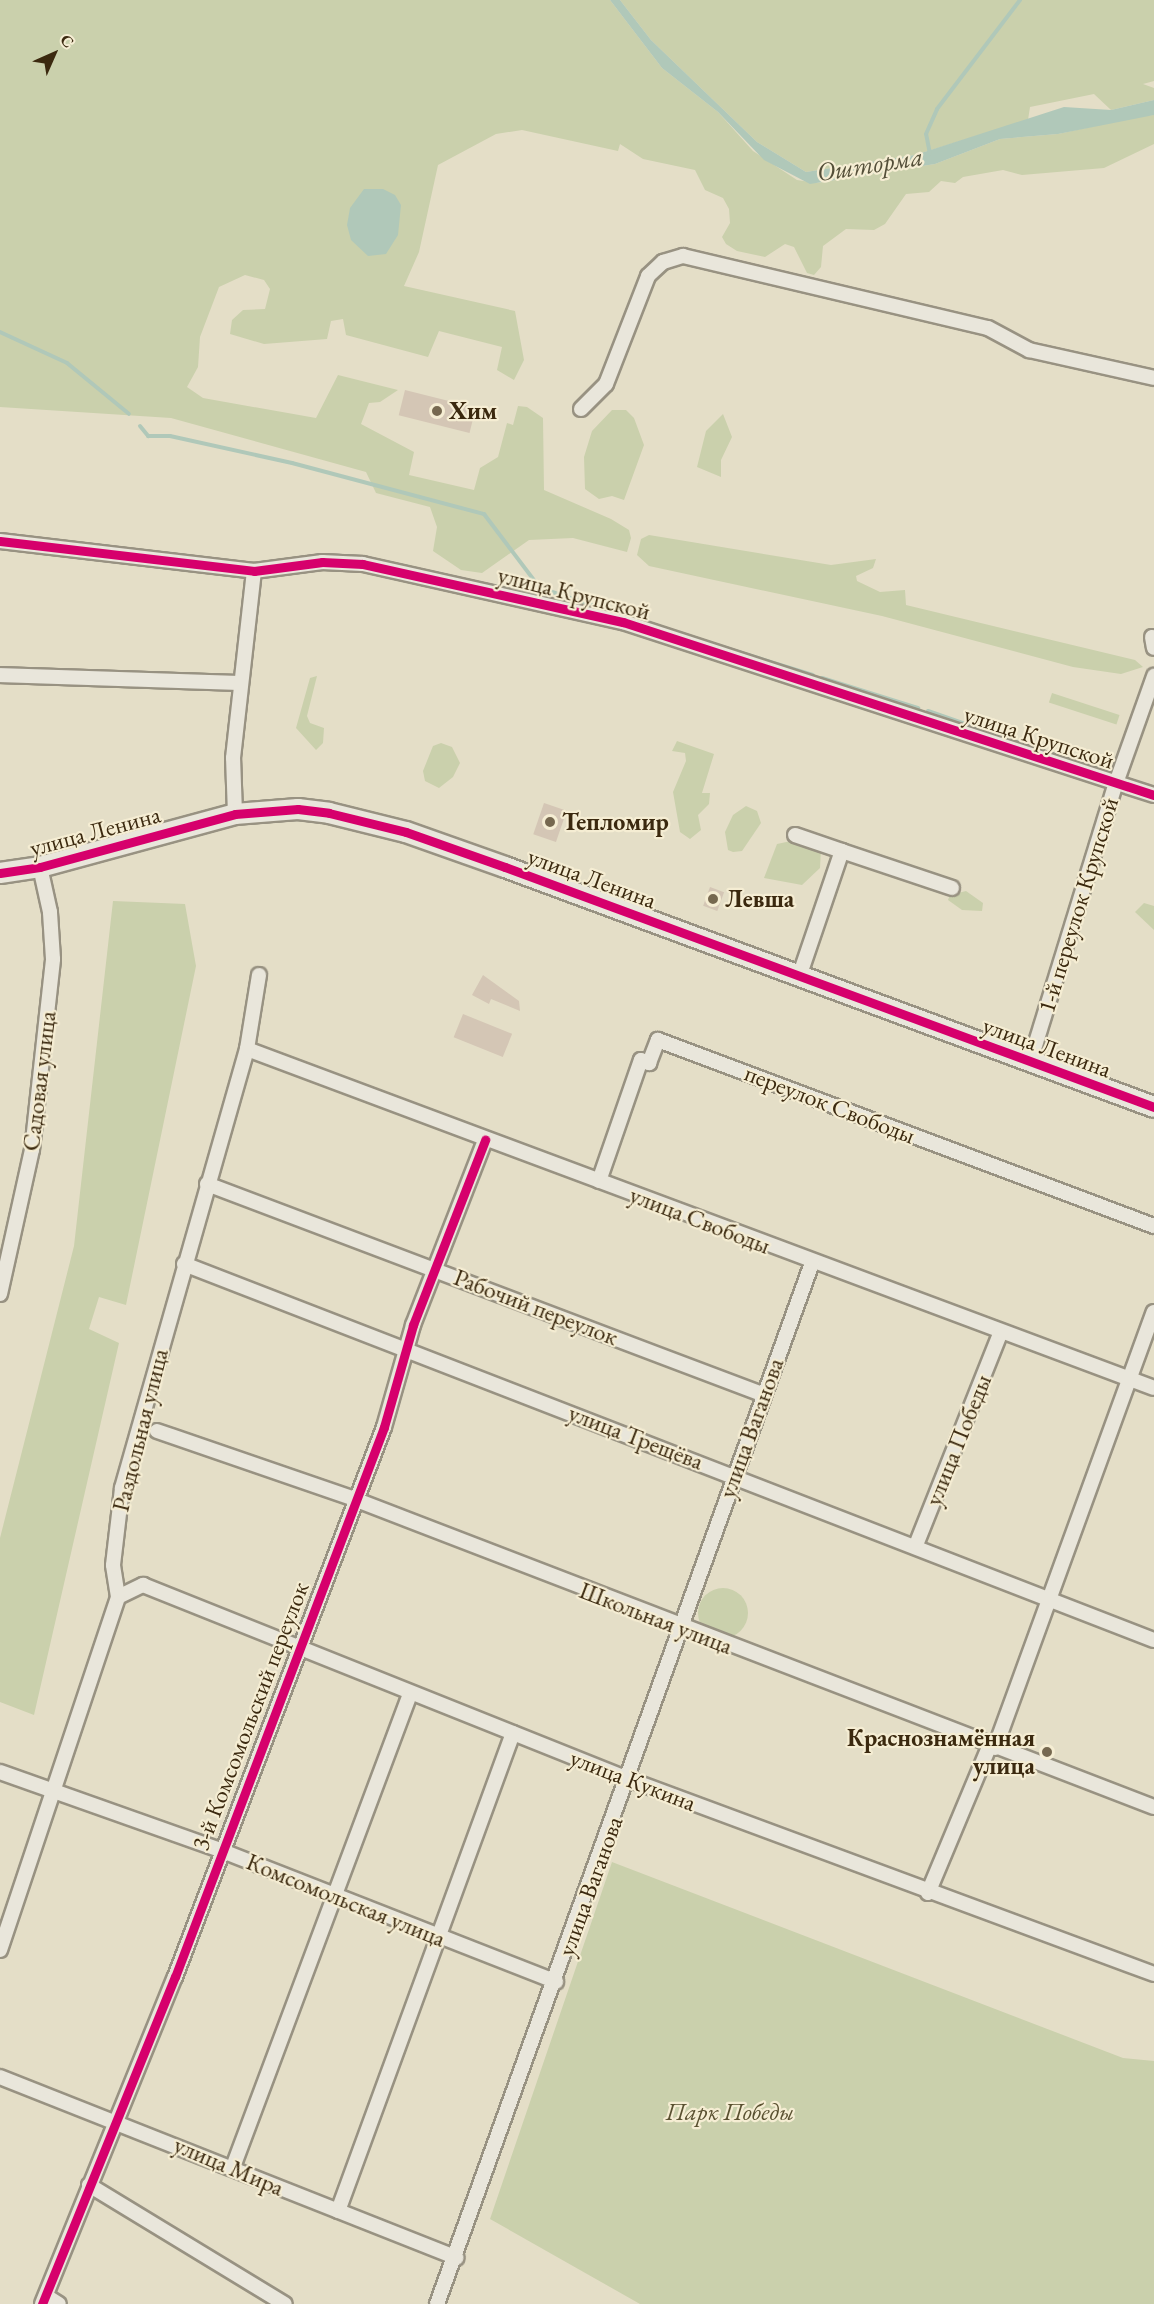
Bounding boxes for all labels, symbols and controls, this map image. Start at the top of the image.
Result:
north arrow [24,24,84,84]
text: С [56,29,79,52]
water label: Ошторма [815,141,925,189]
place label: Хим [449,397,497,425]
marker: Хим [430,404,444,418]
street label: улица Крупской [495,560,653,626]
street label: улица Крупской [960,699,1118,775]
street label: 1-й переулок Крупской [1032,794,1124,1016]
street label: улица Ленина [26,800,164,862]
place label: Тепломир [562,808,669,836]
marker: Тепломир [543,815,557,829]
street label: улица Ленина [524,841,660,915]
place label: Левша [725,885,794,913]
marker: Левша [706,892,720,906]
street label: Садовая улица [16,1009,62,1153]
street label: улица Ленина [979,1010,1115,1084]
street label: переулок Свободы [741,1058,919,1150]
street label: улица Свободы [626,1180,774,1260]
street label: Рабочий переулок [450,1262,622,1352]
street label: Раздольная улица [106,1346,174,1514]
street label: улица Ваганова [712,1354,790,1502]
street label: улица Победы [919,1370,997,1510]
street label: улица Трещёва [565,1398,707,1476]
street label: Школьная улица [575,1576,737,1660]
street label: 3-й Комсомольский переулок [185,1578,315,1854]
place label: Краснознамённая улица [847,1724,1035,1780]
street label: улица Кукина [566,1743,700,1817]
marker: Краснознамённая улица [1040,1745,1054,1759]
street label: улица Ваганова [551,1812,629,1960]
street label: Комсомольская улица [242,1847,450,1953]
park label: Парк Победы [666,2098,794,2126]
street label: улица Мира [170,2130,288,2202]

